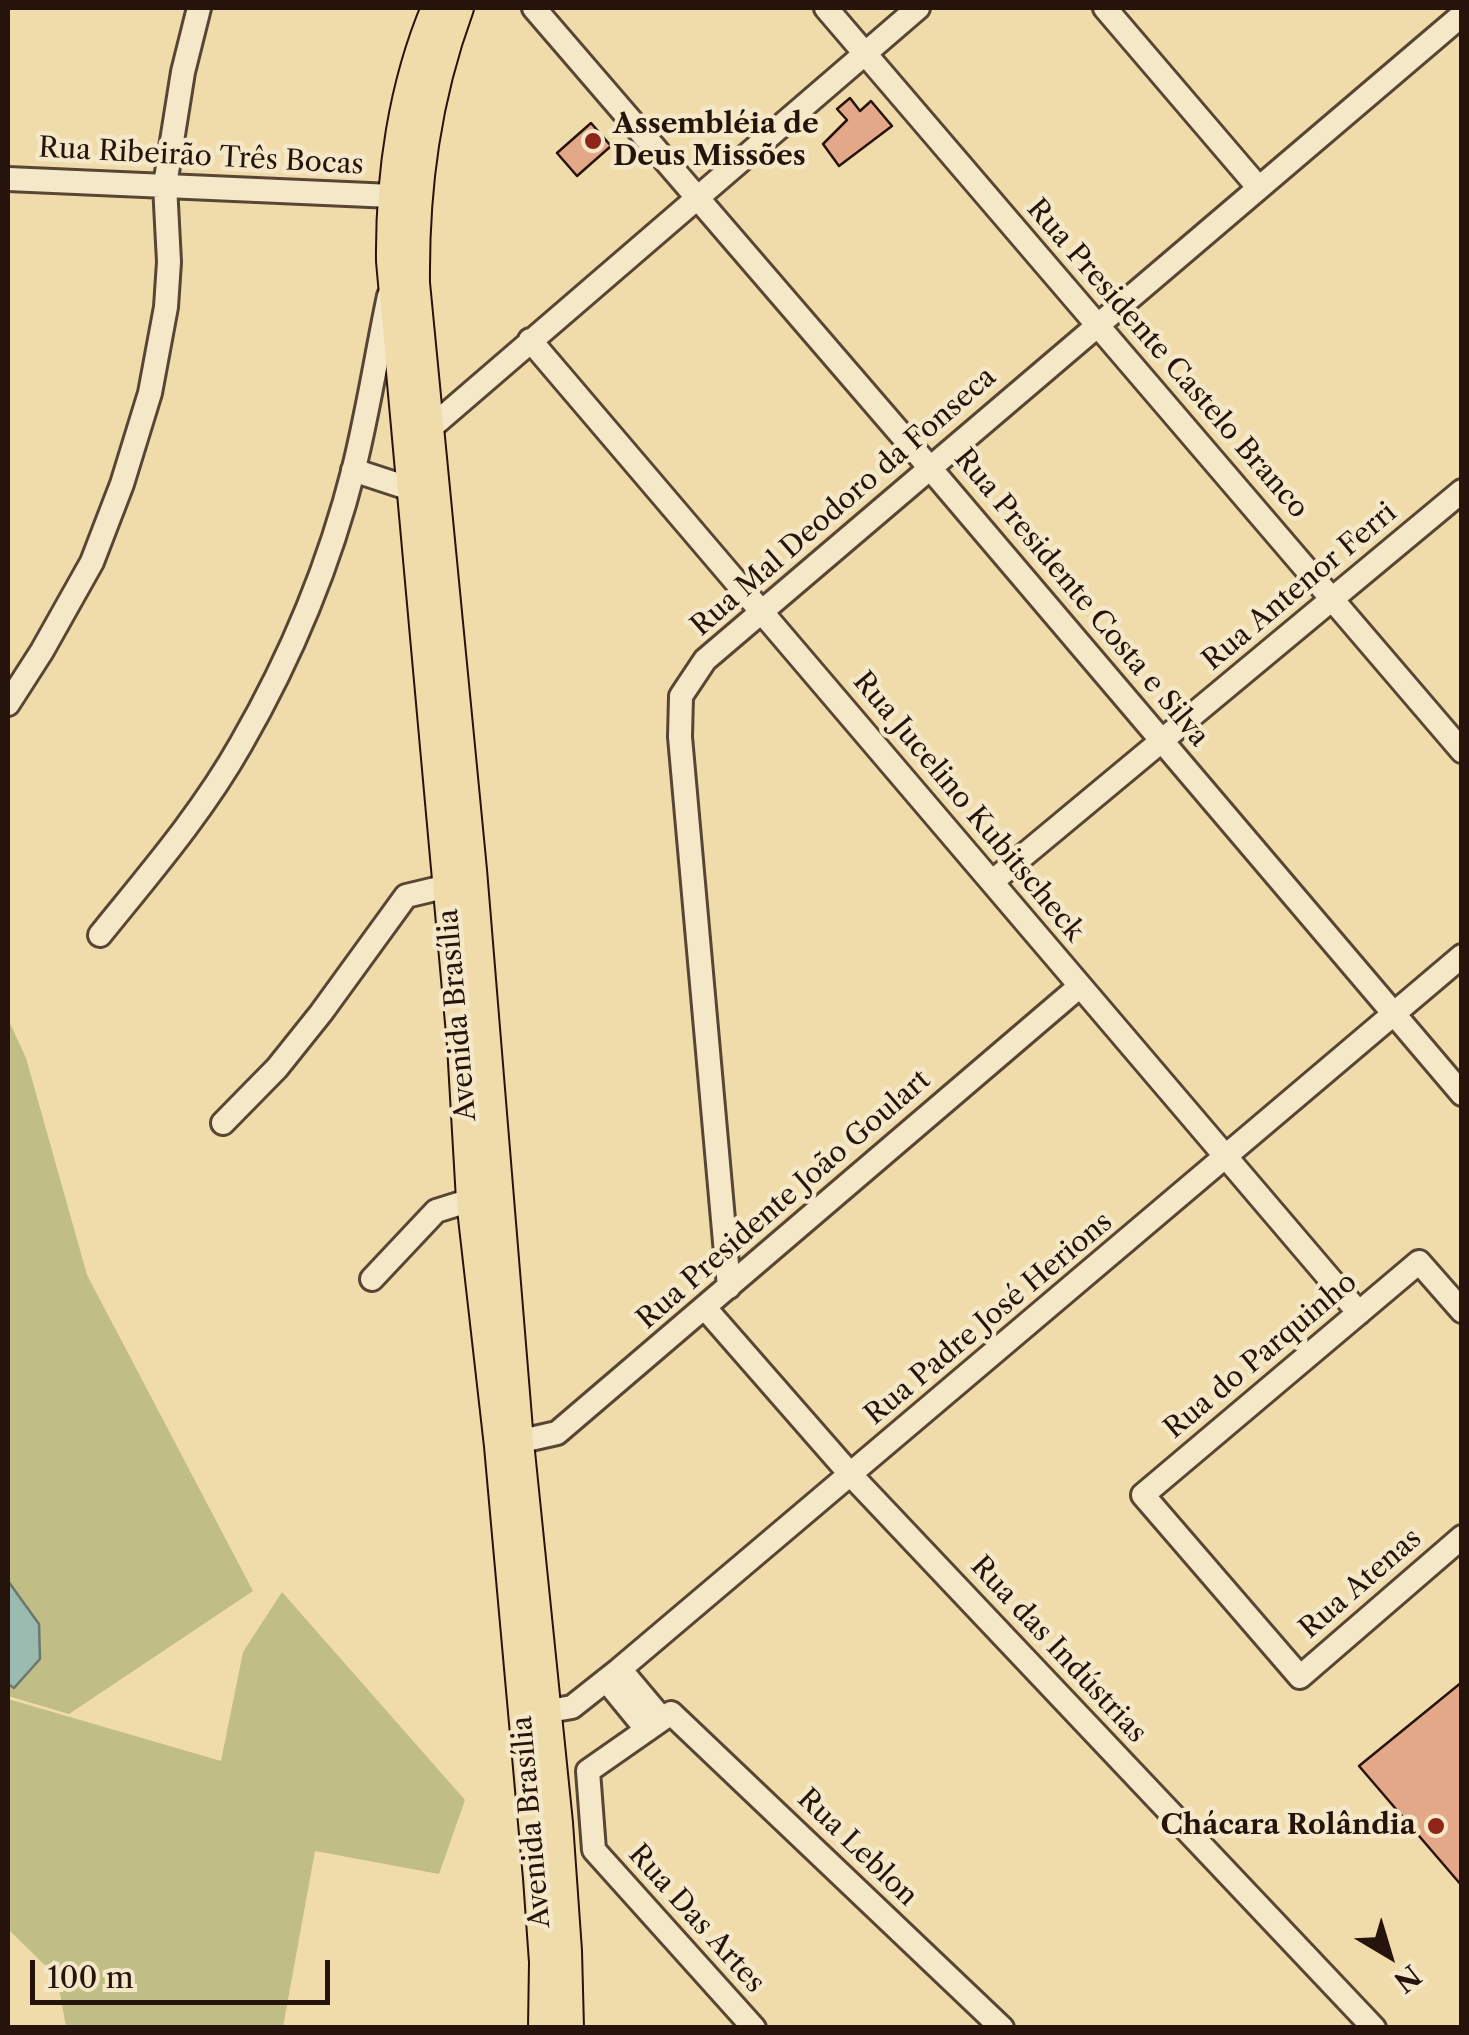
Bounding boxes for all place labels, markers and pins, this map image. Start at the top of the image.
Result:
place label: Assembléia de Deus Missões [613,108,819,174]
marker: Assembléia de Deus Missões [582,130,604,152]
place label: Chácara Rolândia [1160,1809,1416,1843]
marker: Chácara Rolândia [1425,1815,1447,1837]

